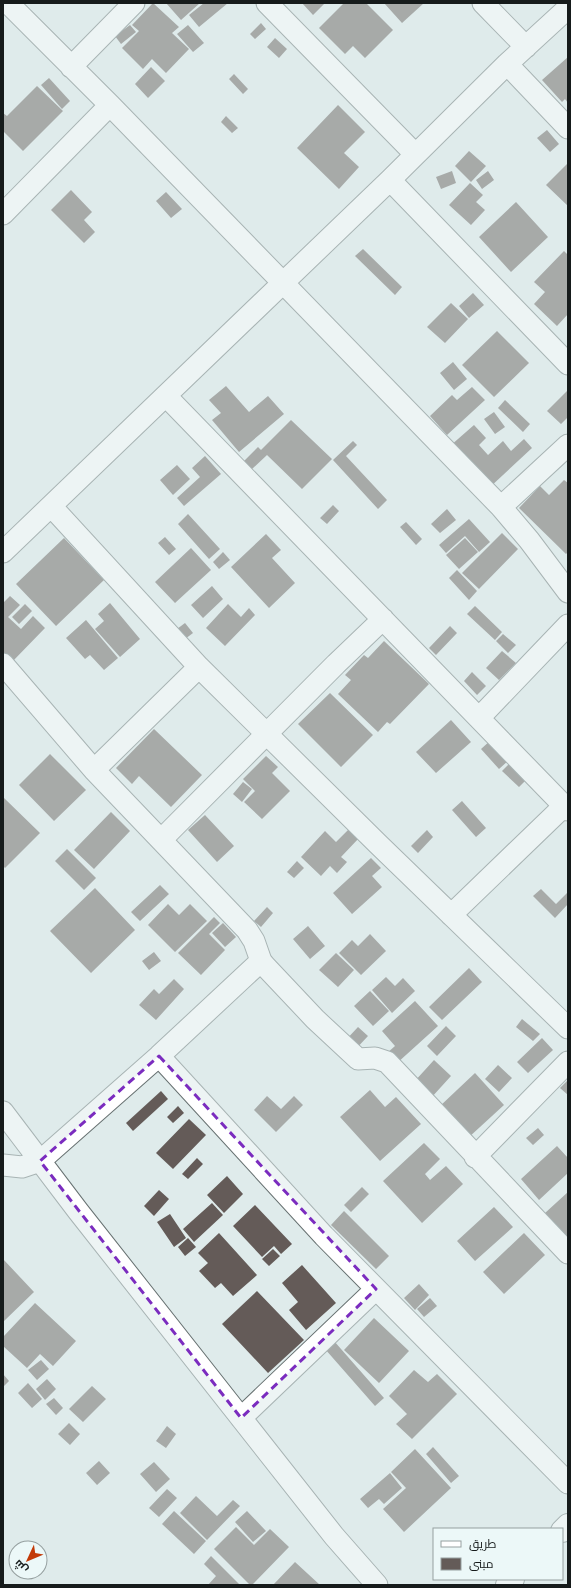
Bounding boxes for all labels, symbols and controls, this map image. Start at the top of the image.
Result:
legend [433,1528,563,1580]
text: طريق [469,1536,497,1551]
north arrow [8,1540,48,1580]
text: مبنى [469,1556,494,1571]
text: ش [11,1557,31,1577]

